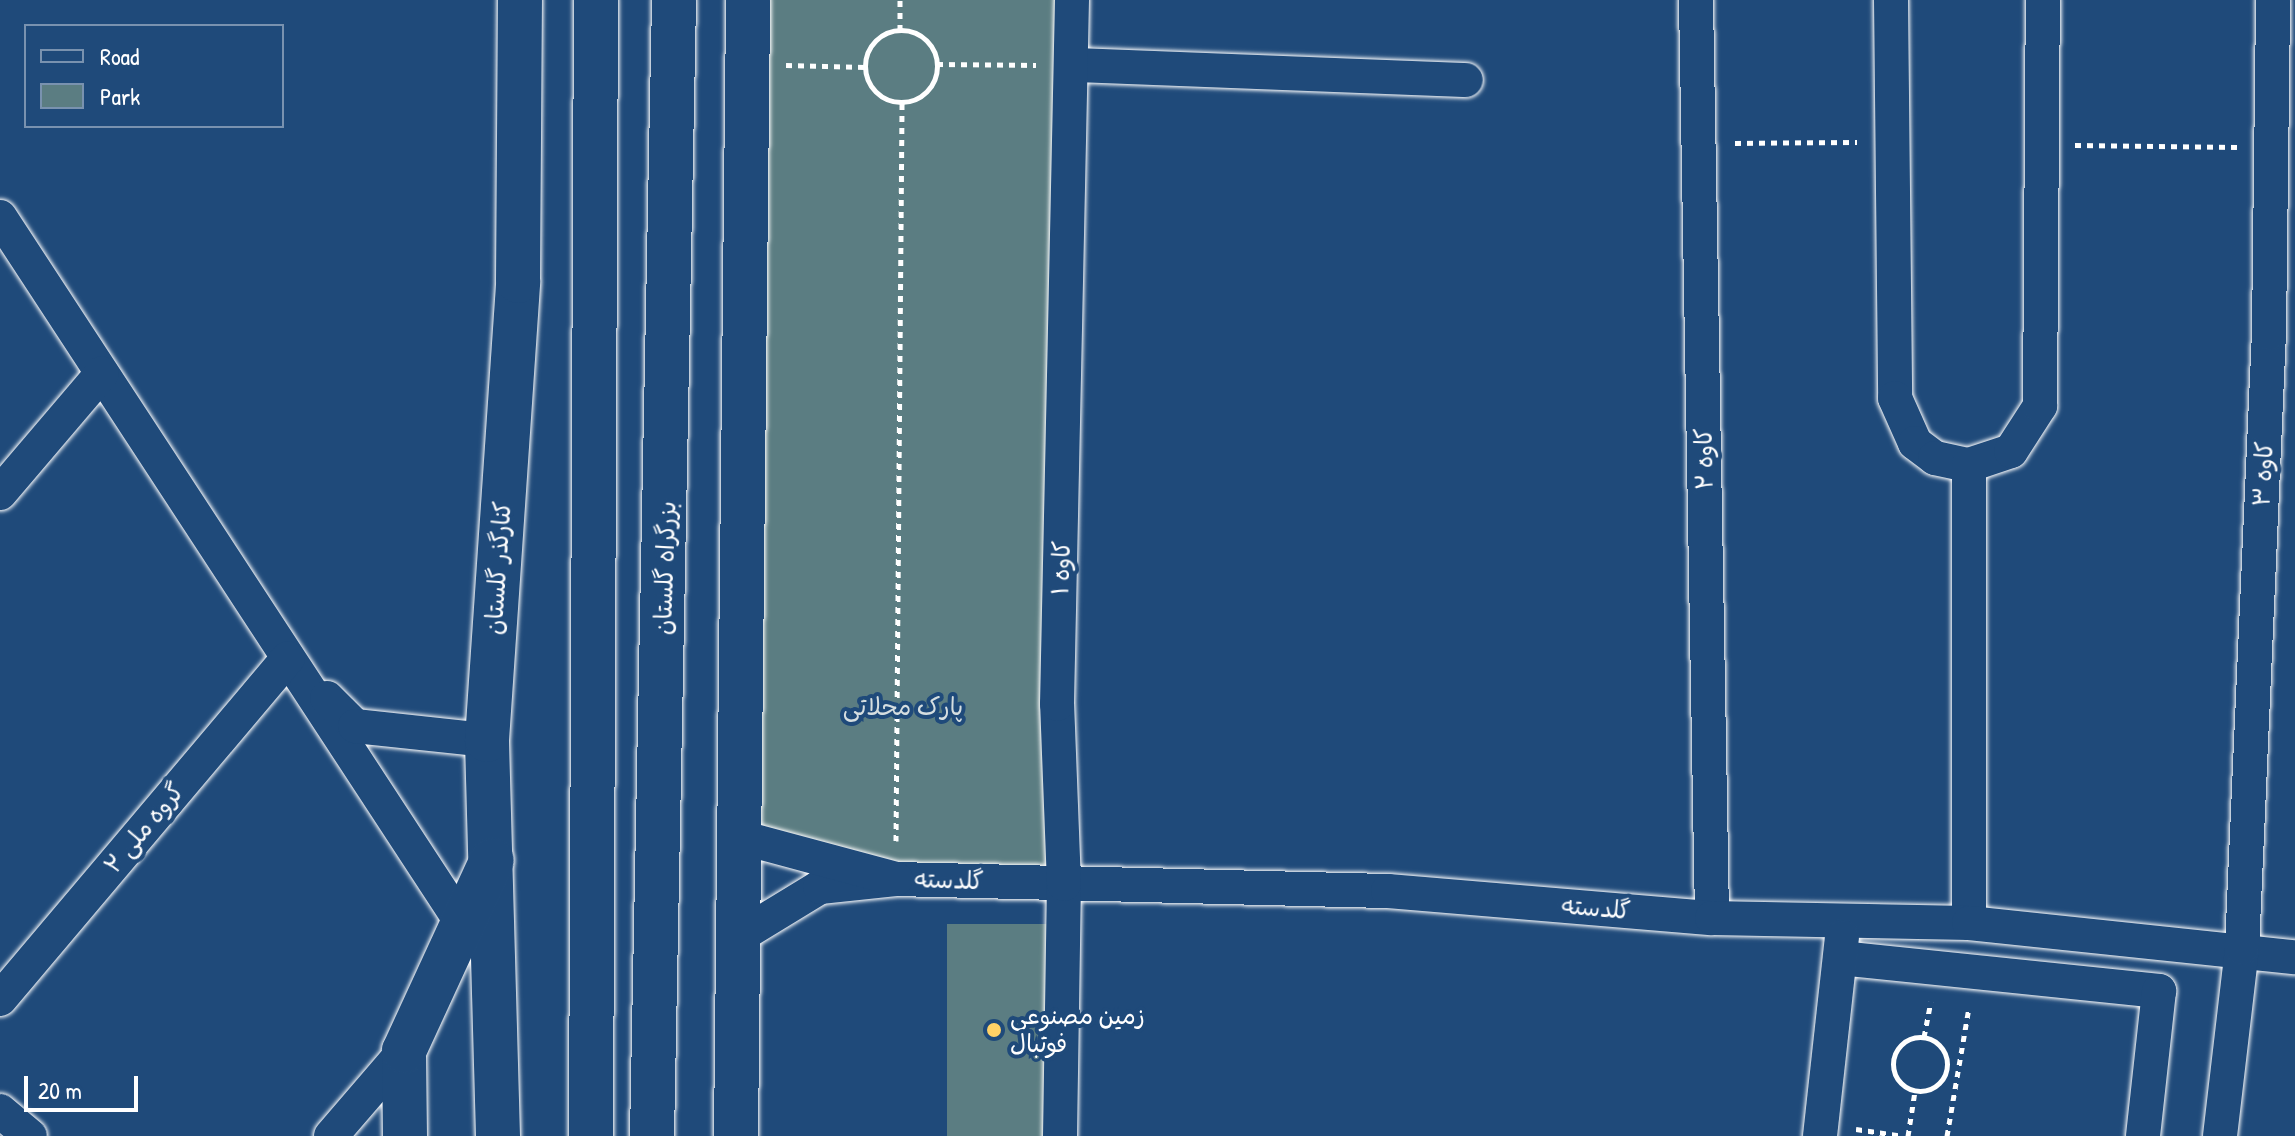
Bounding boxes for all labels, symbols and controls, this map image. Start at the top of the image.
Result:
legend [24,24,284,128]
text: Road [100,40,139,72]
text: Park [100,80,140,112]
street label: کاوه ۲ [1689,428,1719,490]
street label: کاوه ۳ [2247,441,2279,507]
street label: کنارگذر گلستان [479,500,517,636]
street label: بزرگراه گلستان [648,501,682,635]
street label: کاوه ۱ [1046,540,1076,596]
park label: پارک محلاتی [843,693,963,721]
street label: گروه ملی ۲ [98,777,190,879]
street label: گلدسته [914,864,984,896]
street label: گلدسته [1560,891,1632,925]
place label: زمین مصنوعی فوتبال [1010,1002,1145,1058]
marker: زمین مصنوعی فوتبال [985,1021,1003,1039]
scale bar [28,1060,142,1110]
text: 20 m [38,1074,82,1106]

